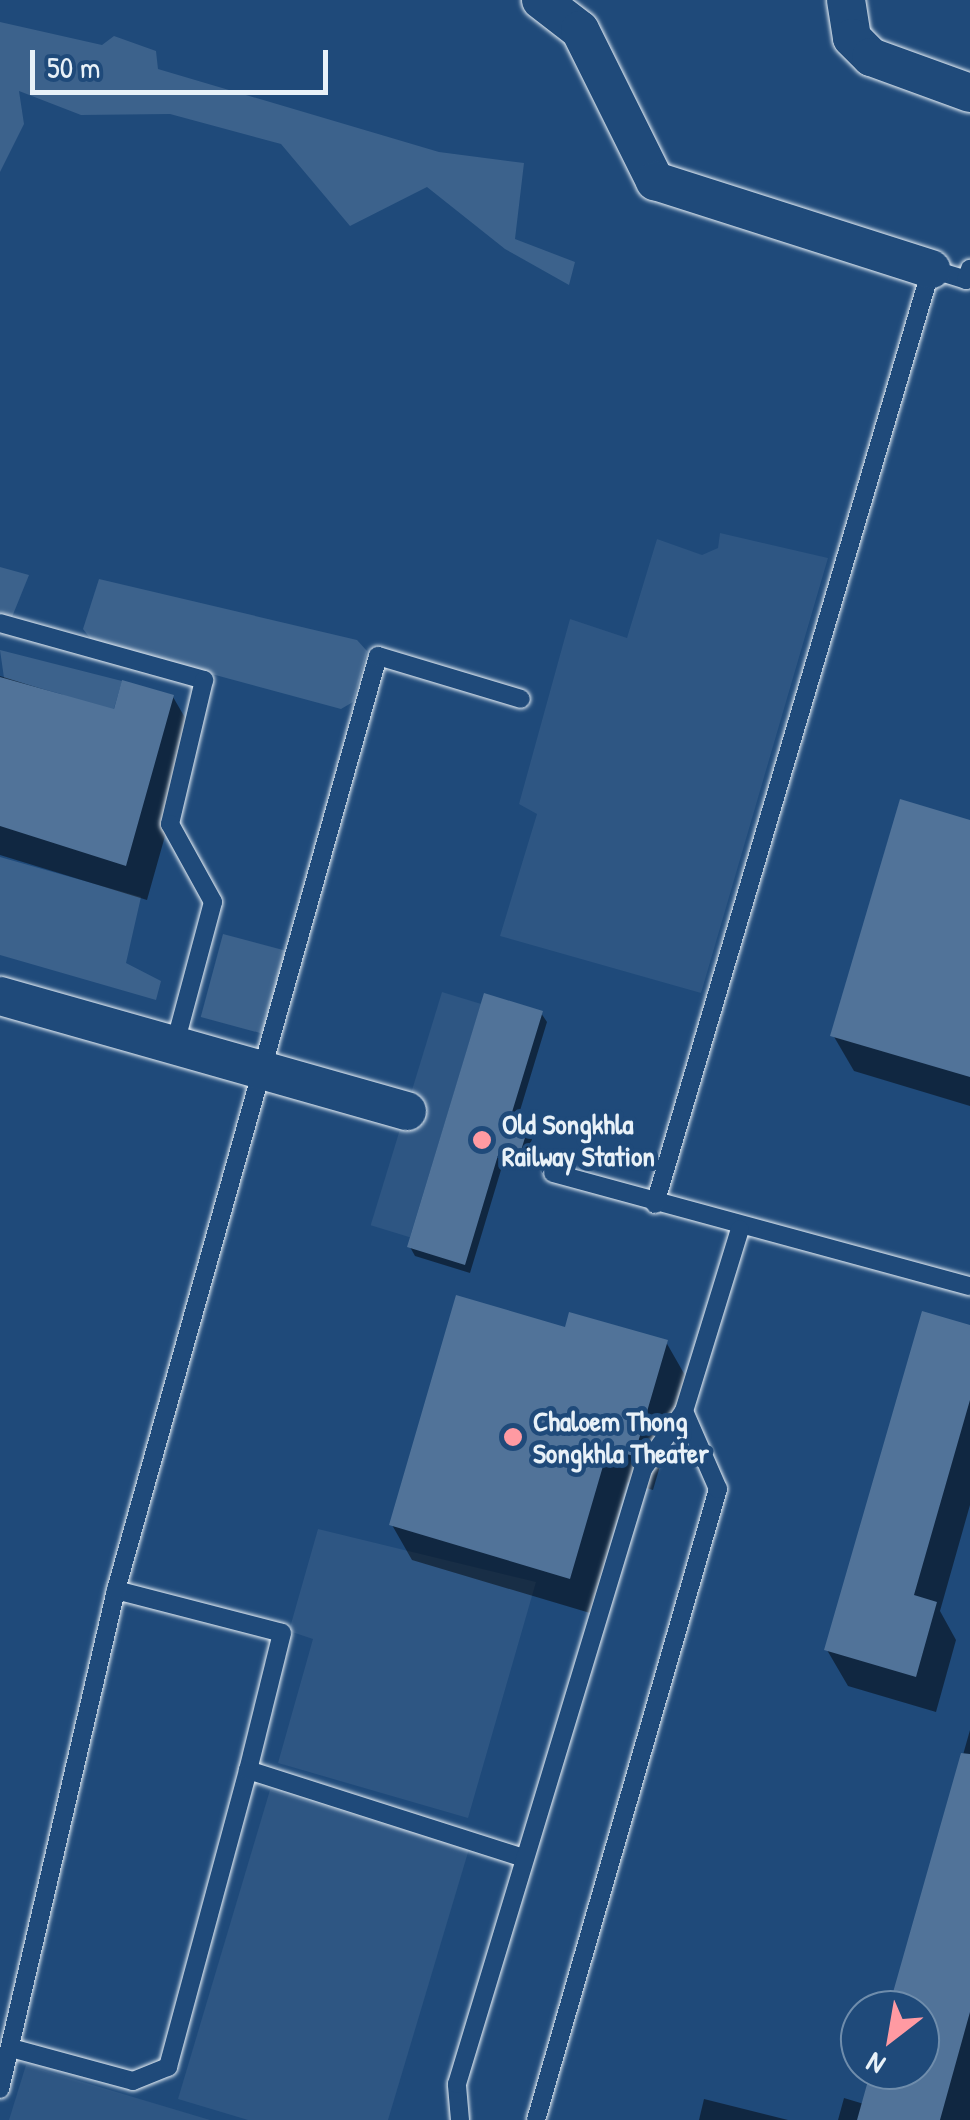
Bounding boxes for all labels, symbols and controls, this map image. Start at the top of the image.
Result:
scale bar [35,30,332,92]
text: 50 m [47,47,100,87]
place label: Old Songkhla Railway Station [502,1107,655,1173]
marker: Old Songkhla Railway Station [471,1129,493,1151]
place label: Chaloem Thong Songkhla Theater [533,1404,709,1470]
marker: Chaloem Thong Songkhla Theater [502,1426,524,1448]
north arrow [840,1990,940,2090]
text: N [859,2044,892,2084]

